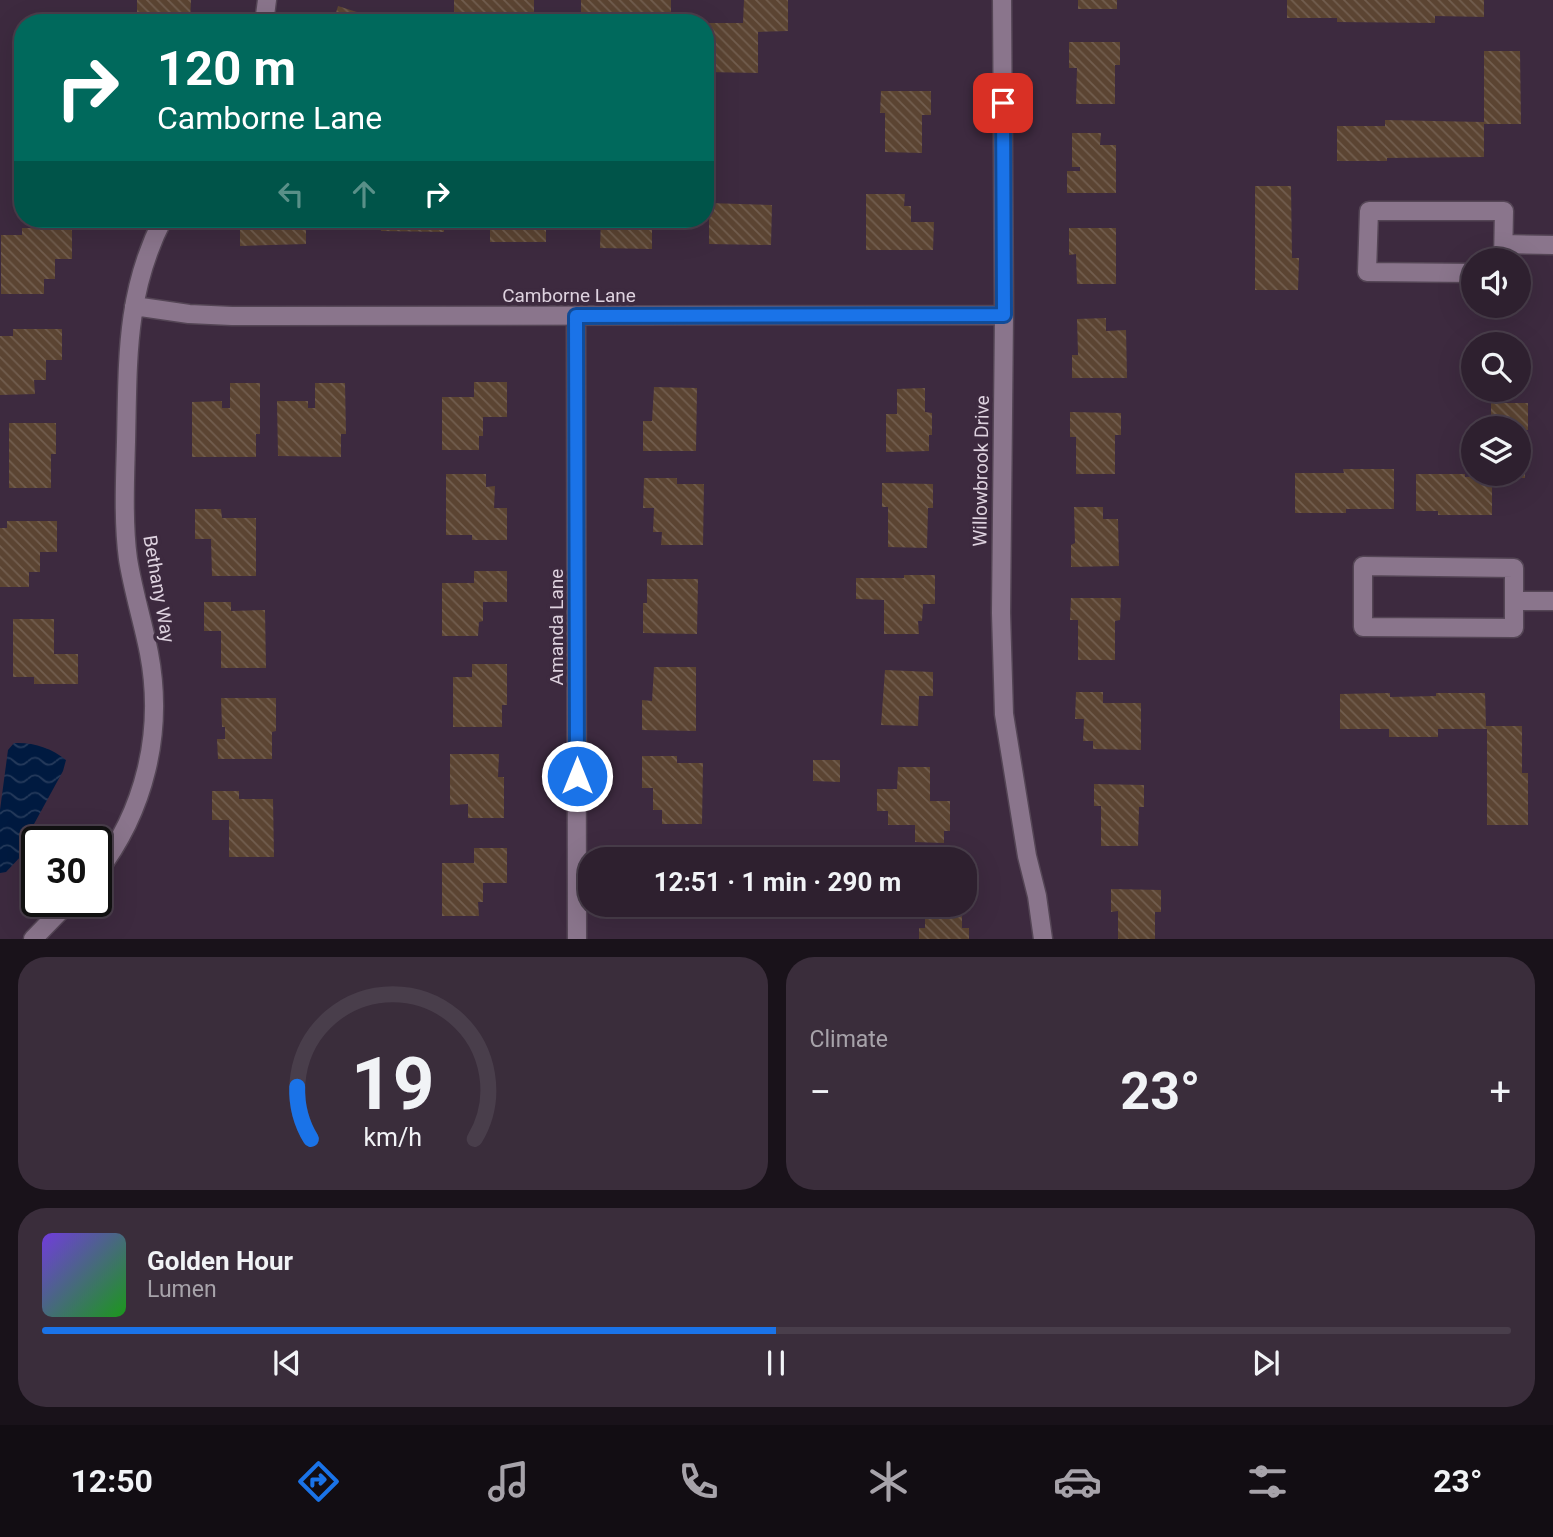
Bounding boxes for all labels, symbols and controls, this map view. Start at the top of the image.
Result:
text: 120 m [157,40,296,97]
icon: right [42,42,133,133]
pin [973,73,1033,133]
icon: arrive [984,84,1022,122]
text: Camborne Lane [157,99,382,137]
icon: left [272,175,310,213]
icon: ahead [345,175,383,213]
icon: right [418,175,456,213]
map controls [1461,248,1531,486]
button: sound [1461,248,1531,318]
street label: Camborne Lane [502,284,636,307]
button: search [1461,332,1531,402]
street label: Willowbrook Drive [968,395,994,547]
button: layers [1461,416,1531,486]
street label: Bethany Way [138,533,180,645]
street label: Amanda Lane [545,569,568,685]
position arrow [540,739,614,813]
speed limit sign: 30 [21,826,112,917]
text: 12:51 · 1 min · 290 m [654,867,901,897]
text: Climate [810,1026,888,1053]
text: 19 [351,1042,435,1128]
text: 23° [1120,1061,1200,1122]
text: − [810,1070,831,1114]
text: + [1489,1070,1511,1114]
text: km/h [363,1123,422,1152]
text: Golden Hour [147,1246,293,1276]
text: Lumen [147,1276,217,1303]
icon: previous [268,1344,306,1382]
icon: pause [757,1344,795,1382]
icon: next [1247,1344,1285,1382]
icon: directions [294,1457,343,1506]
icon: music [484,1457,533,1506]
icon: phone [674,1457,723,1506]
icon: climate [864,1457,913,1506]
icon: car [1053,1457,1102,1506]
icon: filters [1243,1457,1292,1506]
text: 12:50 [70,1462,153,1500]
text: 23° [1433,1462,1482,1500]

